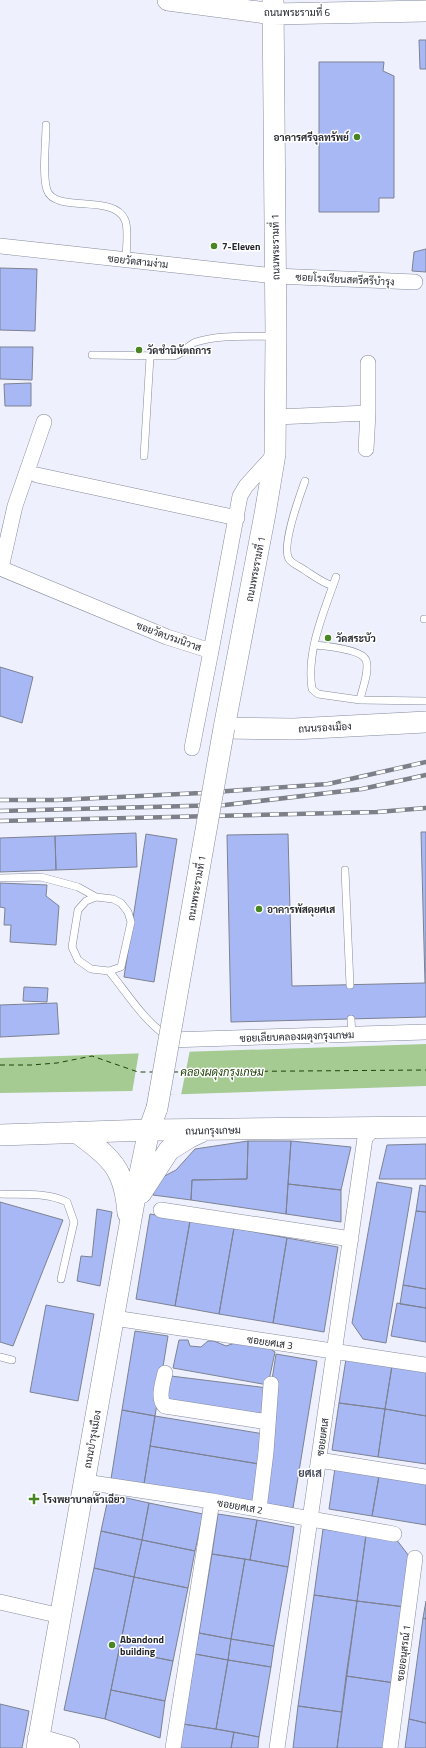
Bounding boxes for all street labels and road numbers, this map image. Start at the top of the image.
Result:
street label: ถนนพระรามที่ 6 [264,4,330,20]
street label: ถนนพระรามที่ 1 [266,214,284,280]
street label: ซอยวัดสามง่าม [107,251,169,272]
street label: ซอยโรงเรียนสตรีศรีบำรุง [295,269,395,290]
street label: ถนนพระรามที่ 1 [241,535,269,603]
street label: ซอยวัดบรมนิวาส [134,618,204,655]
street label: ถนนรองเมือง [298,719,352,736]
street label: ถนนพระรามที่ 1 [182,854,210,922]
street label: ซอยเลียบคลองผดุงกรุงเกษม [239,1027,355,1046]
street label: ถนนกรุงเกษม [185,1123,241,1138]
street label: ซอยยศเส 3 [246,1332,294,1353]
street label: ถนนบำรุงเมือง [80,1409,105,1469]
street label: ซอยยศเส [312,1417,333,1457]
street label: ซอยยศเส 2 [216,1495,264,1518]
street label: ซอยอนุสรณ์ 1 [393,1624,414,1682]

